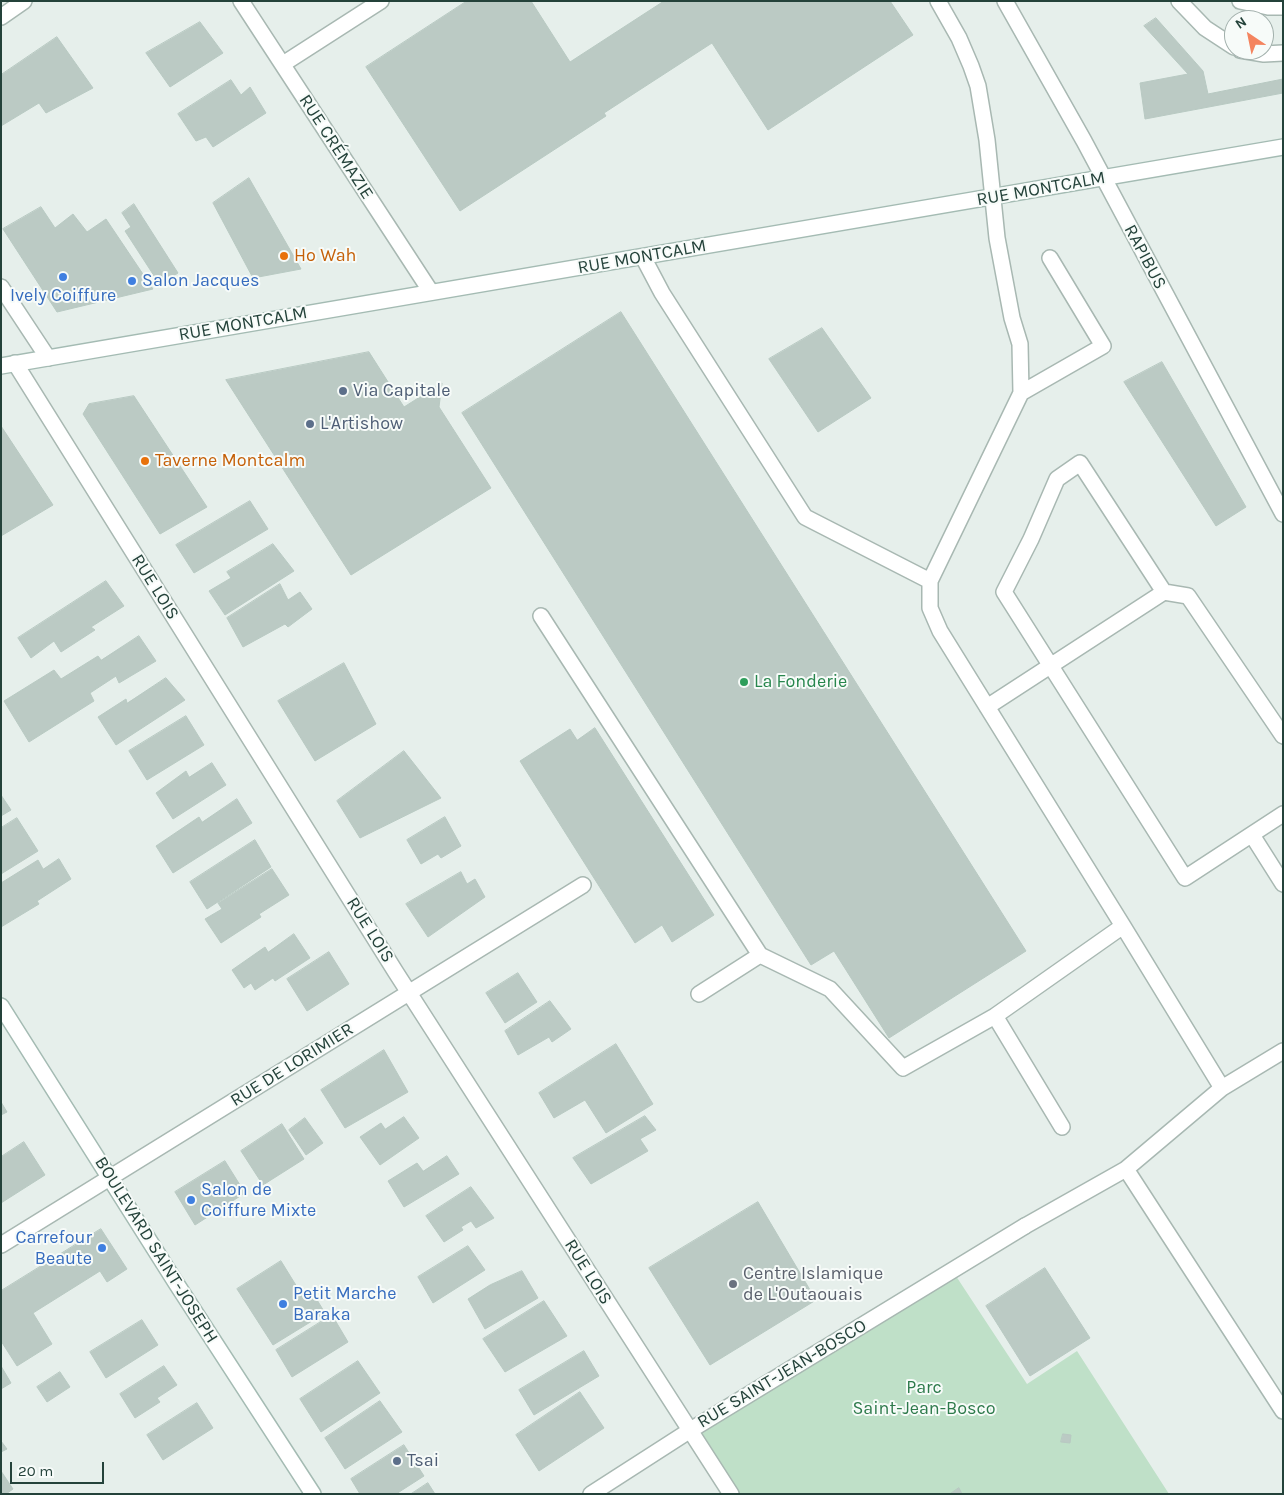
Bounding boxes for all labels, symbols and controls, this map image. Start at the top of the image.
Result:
north arrow [1224,10,1274,60]
text: N [1232,13,1250,33]
street label: RUE CRÉMAZIE [294,90,378,204]
street label: RUE MONTCALM [975,167,1107,211]
street label: RAPIBUS [1119,221,1171,293]
street label: RUE MONTCALM [576,235,708,279]
place label: Ho Wah [294,245,356,267]
marker: Ho Wah [278,250,290,262]
place label: Salon Jacques [142,270,259,292]
marker: Ively Coiffure [57,271,69,283]
marker: Salon Jacques [126,275,138,287]
place label: Ively Coiffure [10,285,116,307]
street label: RUE MONTCALM [177,302,309,346]
place label: Via Capitale [353,380,450,402]
marker: Via Capitale [337,385,349,397]
place label: L'Artishow [320,413,403,435]
marker: L'Artishow [304,418,316,430]
place label: Taverne Montcalm [155,450,305,472]
marker: Taverne Montcalm [139,455,151,467]
street label: RUE LOIS [126,550,184,624]
place label: La Fonderie [754,671,847,693]
marker: La Fonderie [738,676,750,688]
street label: RUE LOIS [341,893,399,967]
street label: RUE DE LORIMIER [227,1018,357,1112]
street label: BOULEVARD SAINT-JOSEPH [90,1153,222,1347]
place label: Salon de Coiffure Mixte [201,1179,316,1222]
marker: Salon de Coiffure Mixte [185,1194,197,1206]
place label: Carrefour Beaute [15,1227,92,1270]
street label: RUE LOIS [559,1235,617,1309]
marker: Carrefour Beaute [96,1242,108,1254]
place label: Centre Islamique de L'Outaouais [743,1263,883,1306]
marker: Centre Islamique de L'Outaouais [727,1278,739,1290]
place label: Petit Marche Baraka [293,1283,396,1326]
marker: Petit Marche Baraka [277,1298,289,1310]
street label: RUE SAINT-JEAN-BOSCO [693,1315,871,1433]
park label: Parc Saint-Jean-Bosco [852,1377,996,1420]
place label: Tsai [407,1450,439,1472]
scale bar [12,1452,106,1484]
marker: Tsai [391,1455,403,1467]
text: 20 m [18,1462,53,1480]

